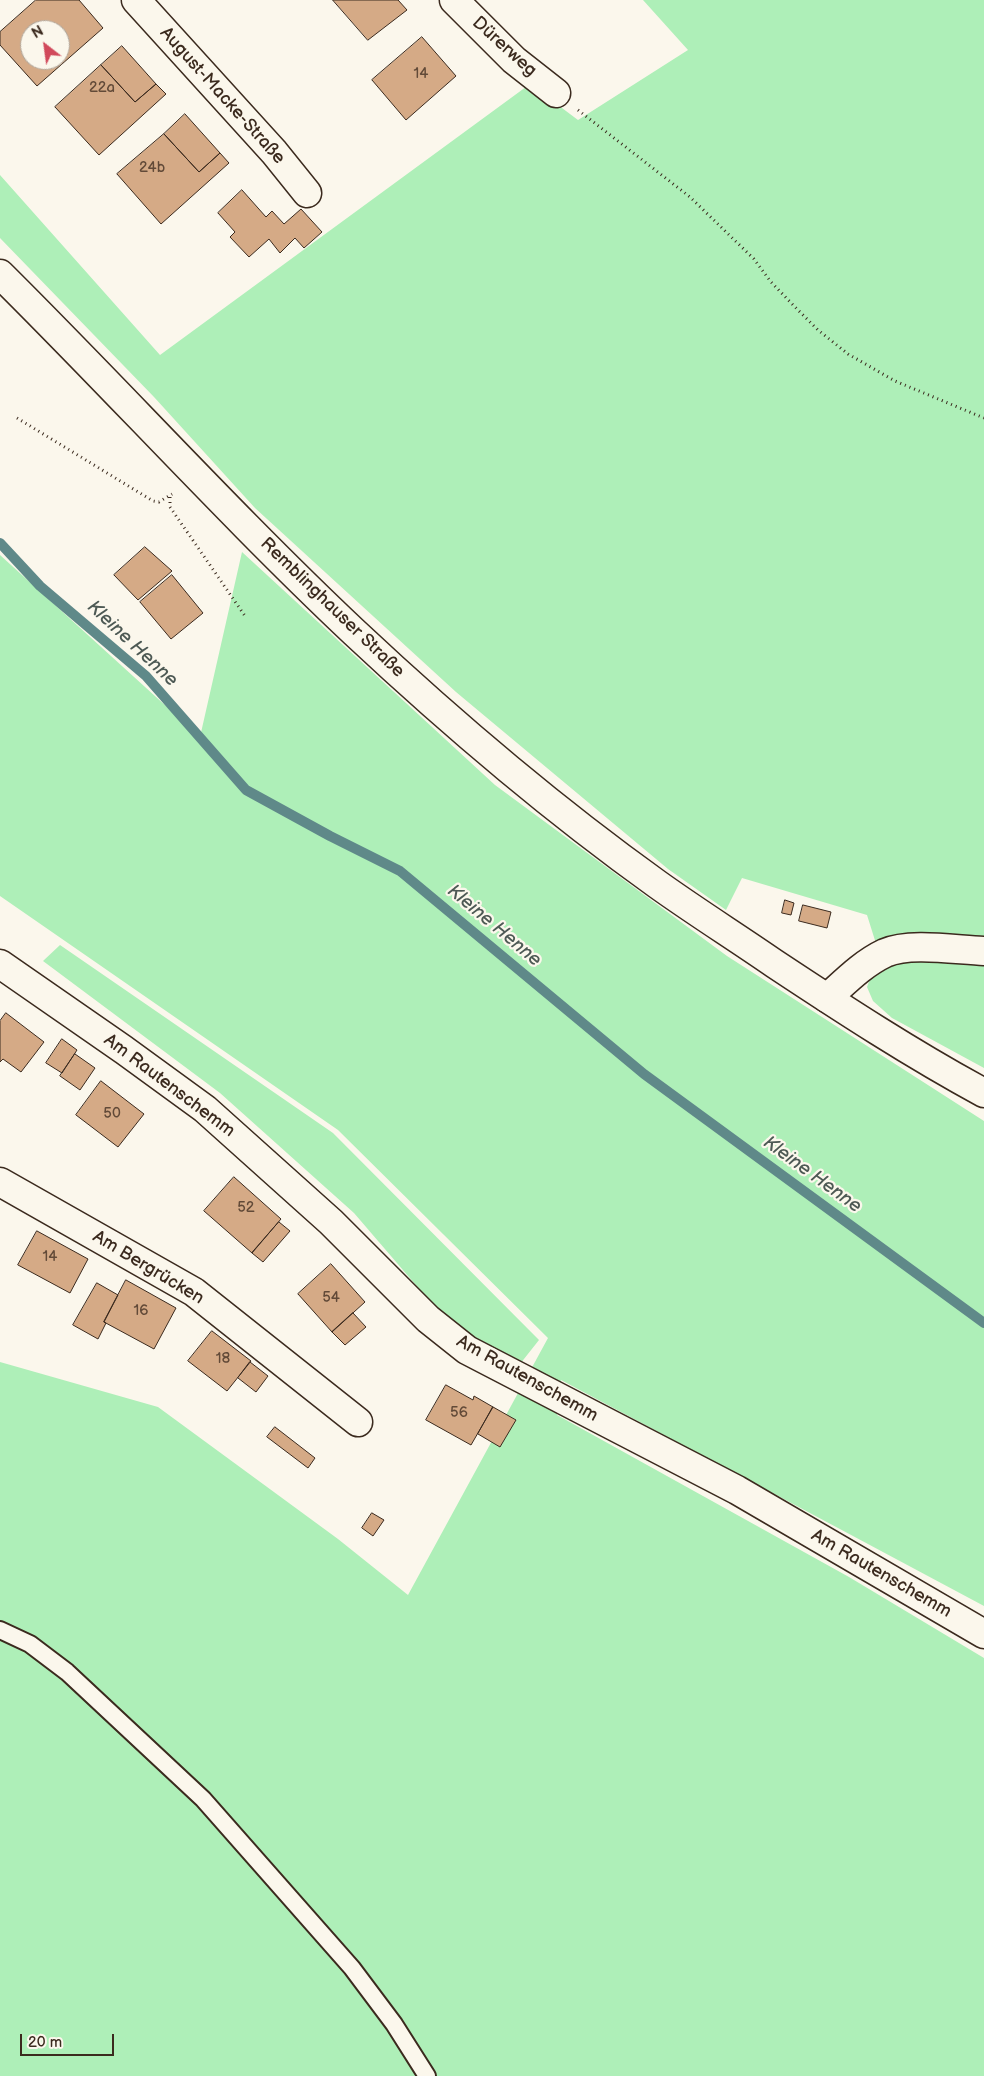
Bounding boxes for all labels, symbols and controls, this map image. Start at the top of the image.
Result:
street label: Dürerweg [467,12,541,82]
north arrow [20,20,70,70]
text: N [29,22,47,42]
street label: August-Macke-Straße [155,23,289,169]
house number: 14 [414,65,428,83]
house number: 22a [89,79,115,97]
house number: 24b [139,159,165,177]
street label: Remblinghauser Straße [255,534,409,682]
water label: Kleine Henne [82,596,182,692]
water label: Kleine Henne [442,880,546,972]
street label: Am Rautenschemm [99,1030,239,1142]
house number: 50 [103,1105,121,1123]
water label: Kleine Henne [758,1132,866,1218]
house number: 52 [237,1199,255,1217]
street label: Am Bergrücken [89,1226,207,1310]
house number: 14 [43,1248,57,1266]
house number: 54 [322,1289,340,1307]
house number: 16 [134,1302,148,1320]
street label: Am Rautenschemm [452,1331,602,1427]
house number: 18 [216,1350,230,1368]
house number: 56 [450,1404,468,1422]
street label: Am Rautenschemm [807,1525,955,1623]
scale bar [22,2024,116,2056]
text: 20 m [28,2033,62,2052]

